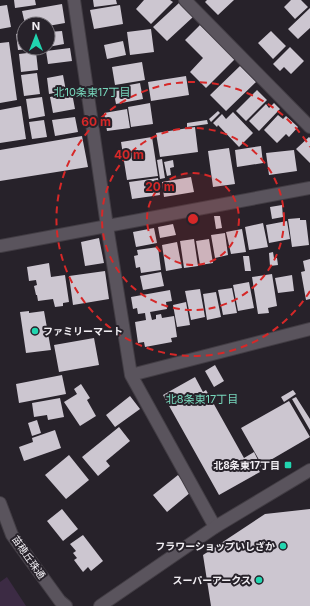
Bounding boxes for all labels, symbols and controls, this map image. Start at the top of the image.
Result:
north arrow [16,16,56,56]
text: N [32,19,40,33]
district label: 北10条東17丁目 [53,85,131,99]
text: 60 m [81,114,111,129]
text: 40 m [114,147,144,162]
text: 20 m [145,179,175,194]
centre of rings [186,212,200,226]
place label: ファミリーマート [43,325,123,337]
marker: ファミリーマート [30,326,40,336]
district label: 北8条東17丁目 [166,392,238,406]
place label: 北8条東17丁目 [213,459,280,471]
marker: 北8条東17丁目 [283,460,293,470]
street label: 苗穂丘珠通 [10,533,48,581]
place label: フラワーショップいしざか [155,540,275,552]
marker: フラワーショップいしざか [278,541,288,551]
place label: スーパーアークス [172,574,251,586]
marker: スーパーアークス [254,575,264,585]

